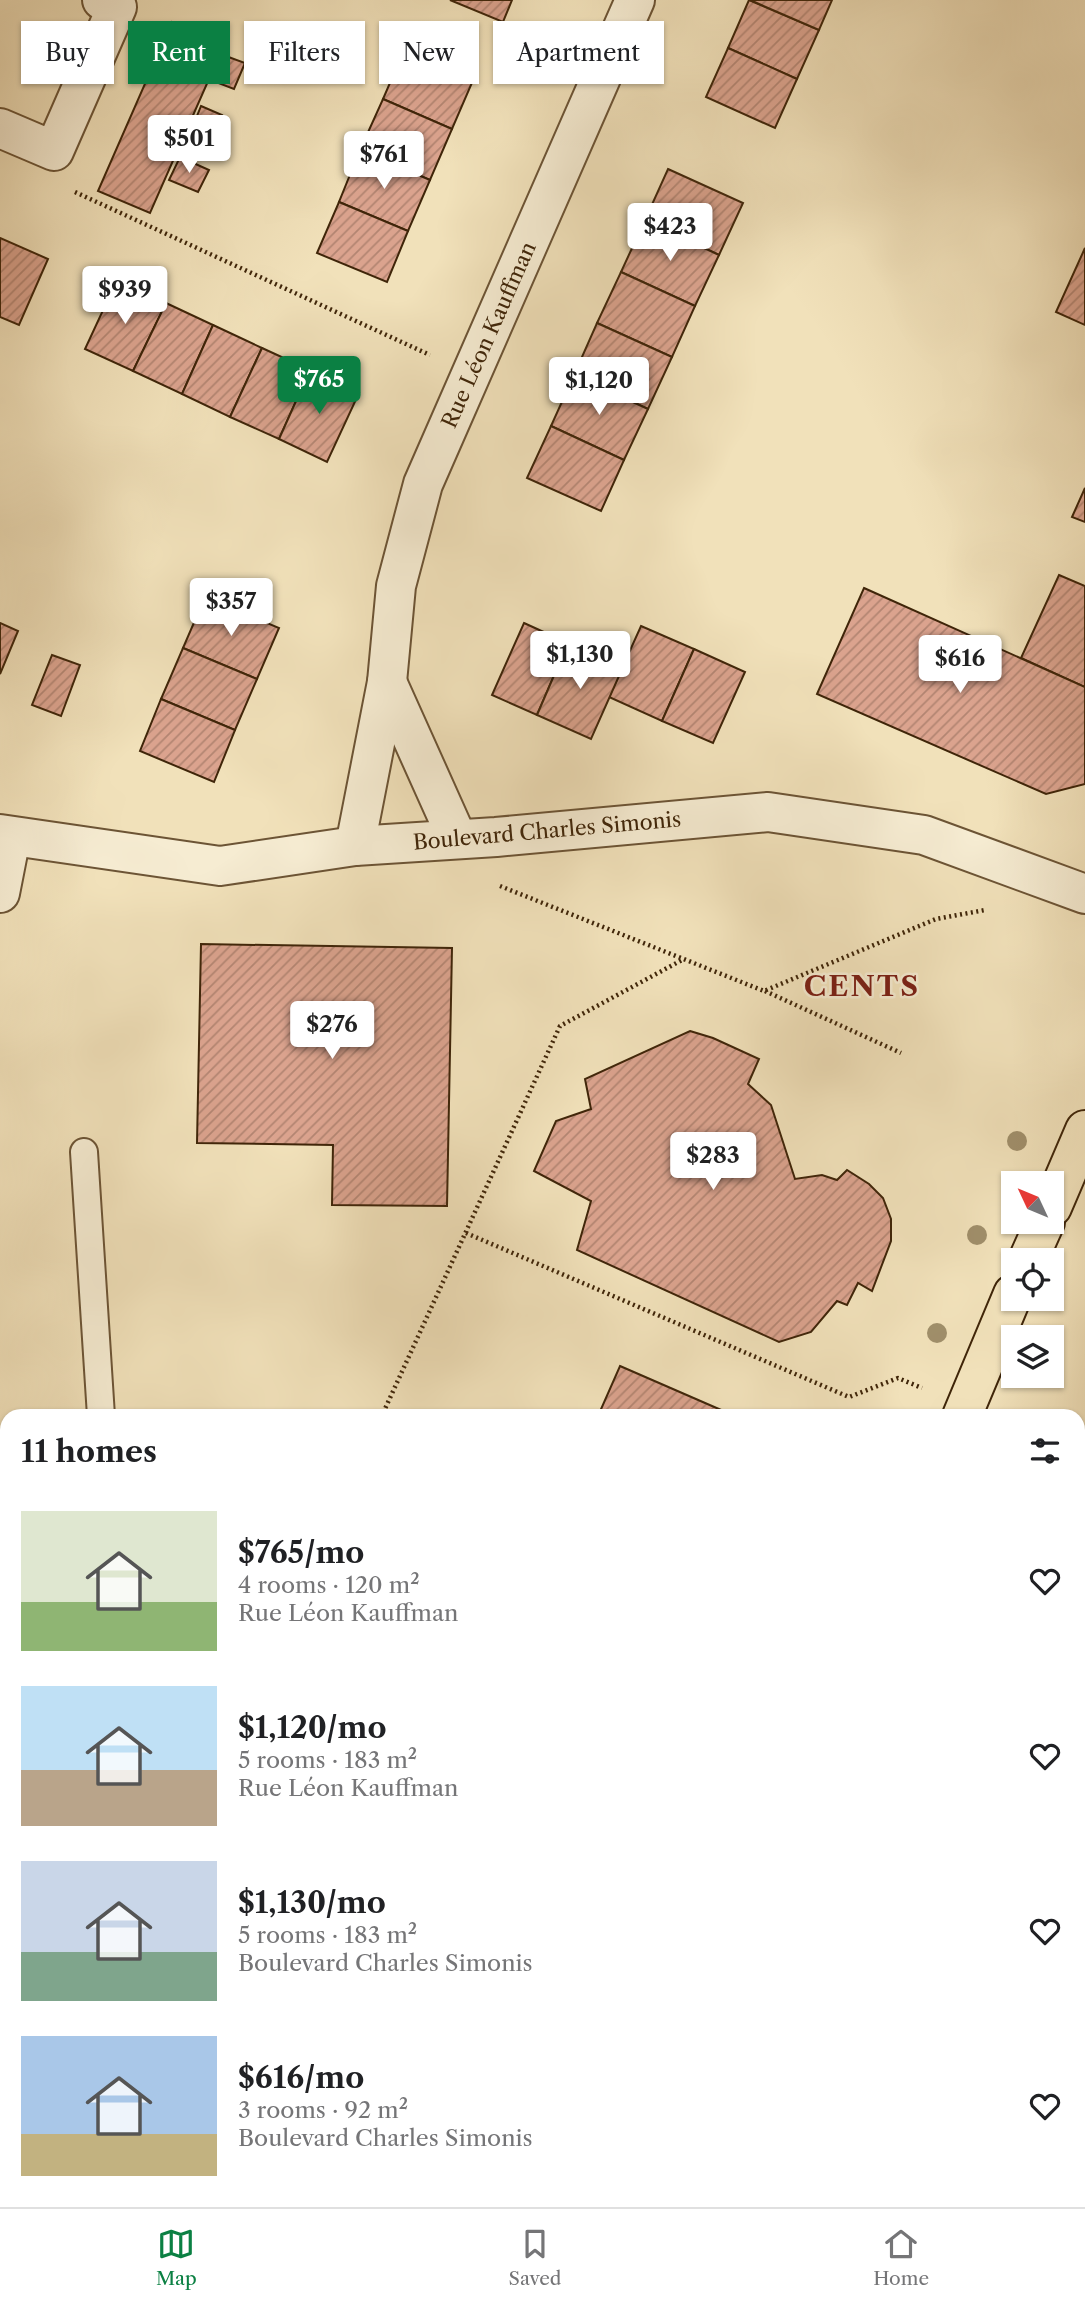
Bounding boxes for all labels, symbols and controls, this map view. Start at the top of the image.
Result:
chip: Buy [21,21,114,84]
chip: Rent [128,21,230,84]
chip: Filters [244,21,365,84]
chip: New [379,21,479,84]
chip: Apartment [493,21,664,84]
pin: $501 [148,116,230,175]
text: $501 [164,124,214,152]
pin: $761 [343,132,425,191]
text: $761 [360,140,408,168]
pin: $423 [629,204,711,263]
text: $423 [643,212,697,240]
street label: Rue Léon Kauffman [436,238,541,432]
pin: $939 [84,266,166,326]
text: $939 [98,275,152,303]
pin: $765 [278,356,360,416]
pin: $1,120 [542,358,656,417]
text: $765 [294,365,344,393]
text: $1,120 [565,366,633,394]
pin: $357 [190,578,272,638]
text: $357 [206,587,256,615]
pin: $1,130 [523,632,637,691]
pin: $616 [919,636,1001,695]
text: $1,130 [546,640,614,668]
text: $616 [935,644,985,672]
street label: Boulevard Charles Simonis [412,806,682,855]
district label: CENTS [804,969,920,1003]
pin: $276 [291,1002,373,1061]
text: $276 [306,1010,358,1038]
pin: $283 [672,1132,754,1192]
text: $283 [686,1141,740,1169]
north arrow [1001,1171,1064,1234]
map controls [1001,1171,1064,1388]
button: locate [1001,1248,1064,1311]
button: layers [1001,1325,1064,1388]
icon: filters [1026,1432,1064,1470]
text: 11 homes [21,1433,157,1470]
text: $765/mo [238,1534,364,1571]
icon: home [77,1539,161,1623]
icon: heart [1026,1562,1064,1600]
text: 4 rooms · 120 m² [238,1571,420,1599]
text: Rue Léon Kauffman [238,1599,459,1627]
text: $1,120/mo [238,1709,387,1746]
icon: home [77,1714,161,1798]
icon: heart [1026,1737,1064,1775]
text: 5 rooms · 183 m² [238,1746,417,1774]
text: Rue Léon Kauffman [238,1774,459,1802]
text: $1,130/mo [238,1884,386,1921]
icon: home [77,1889,161,1973]
icon: heart [1026,1912,1064,1950]
text: 5 rooms · 183 m² [238,1921,417,1949]
text: Boulevard Charles Simonis [238,1949,533,1977]
text: $616/mo [238,2059,364,2096]
icon: home [77,2064,161,2148]
icon: heart [1026,2087,1064,2125]
text: 3 rooms · 92 m² [238,2096,408,2124]
text: Boulevard Charles Simonis [238,2124,533,2152]
tab: Map [156,2225,197,2290]
tab: Saved [509,2225,561,2290]
tab: Home [873,2225,929,2290]

